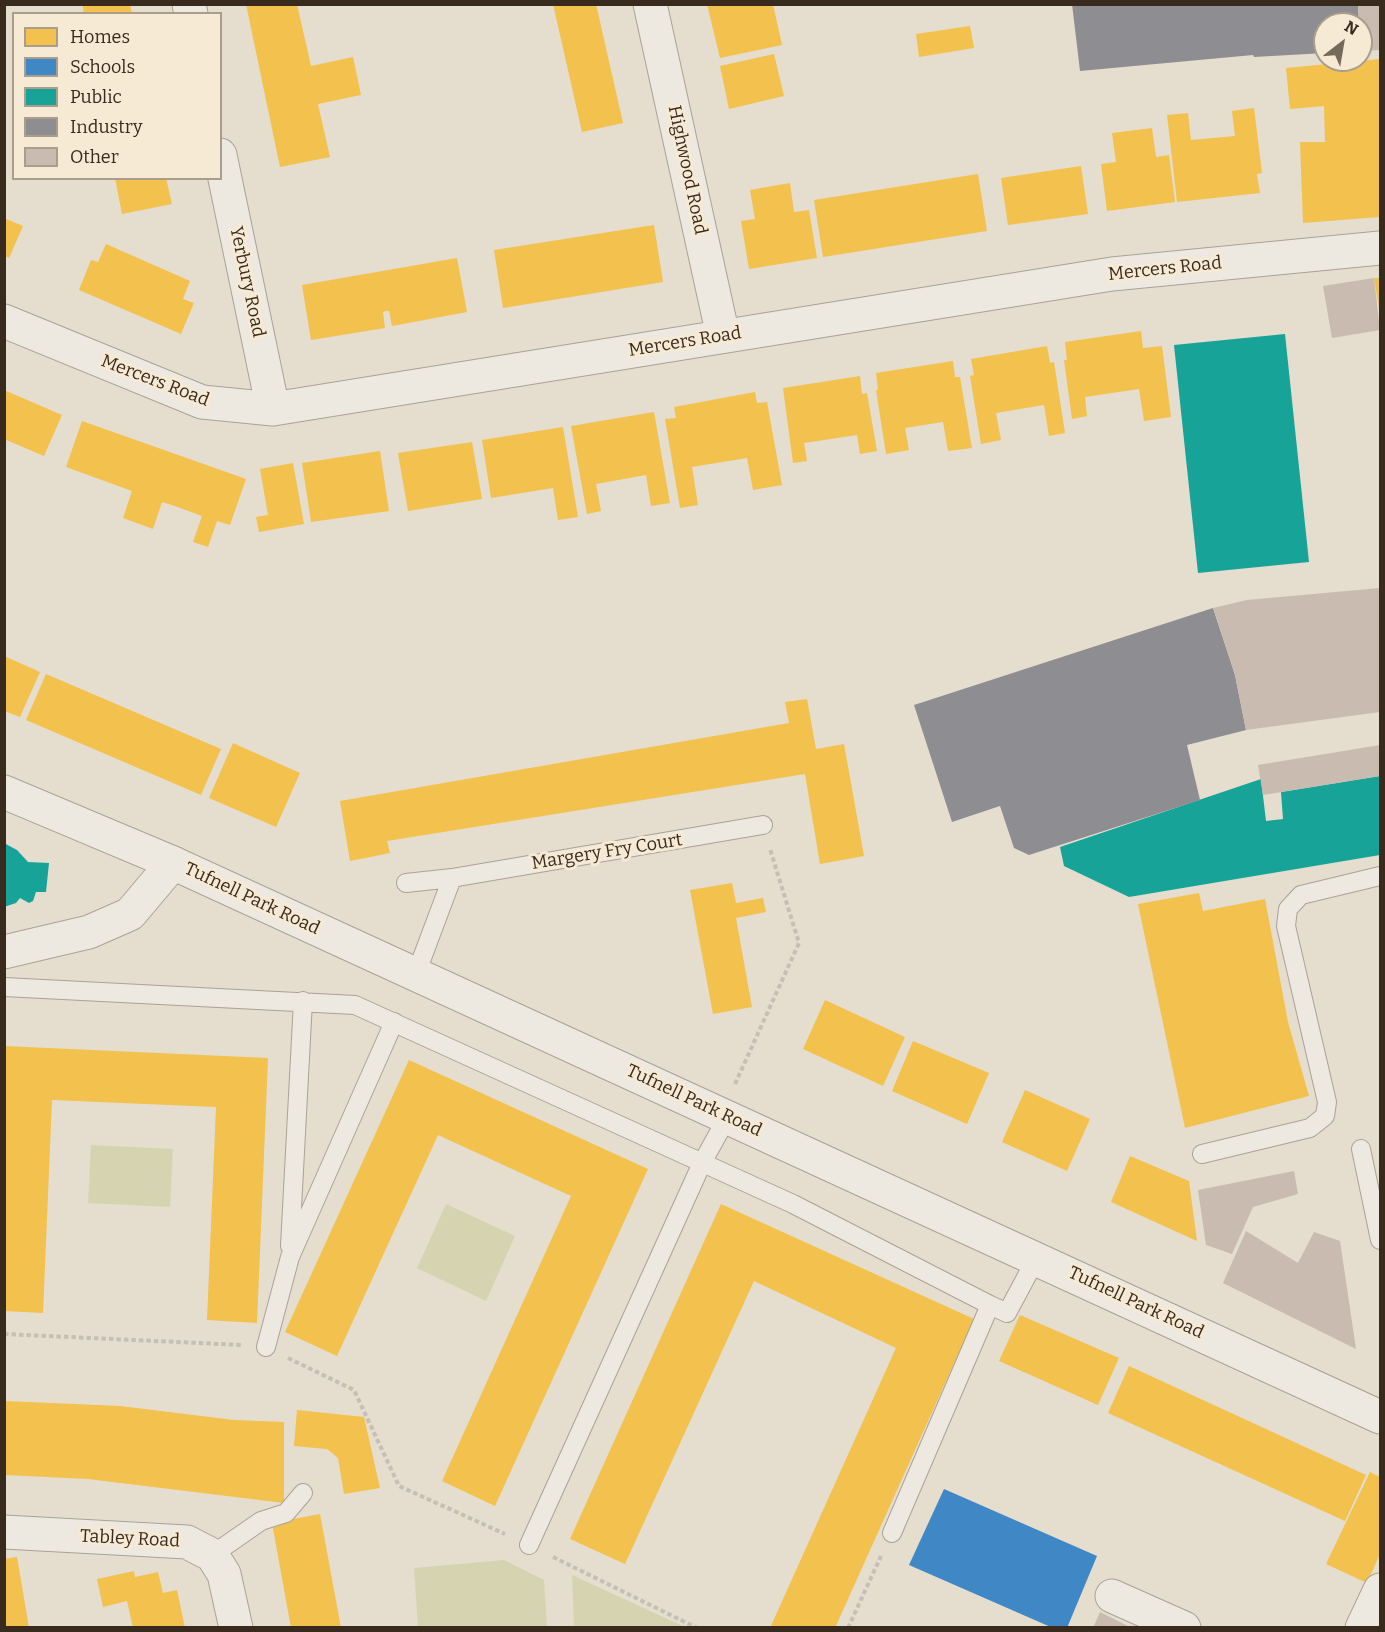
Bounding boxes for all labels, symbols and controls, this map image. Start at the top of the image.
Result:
legend [12,12,222,180]
north arrow [1313,12,1373,72]
text: N [1341,17,1362,39]
text: Homes [70,26,130,48]
text: Schools [70,56,135,78]
text: Public [70,86,122,108]
street label: Highwood Road [663,103,711,237]
text: Industry [70,116,142,138]
text: Other [70,146,119,168]
street label: Yerbury Road [225,225,269,339]
street label: Mercers Road [1107,252,1223,286]
street label: Mercers Road [627,322,743,362]
street label: Mercers Road [98,350,212,412]
street label: Margery Fry Court [530,829,684,875]
street label: Tufnell Park Road [181,858,323,940]
street label: Tufnell Park Road [623,1060,765,1142]
street label: Tufnell Park Road [1065,1262,1207,1344]
street label: Tabley Road [80,1526,180,1552]

